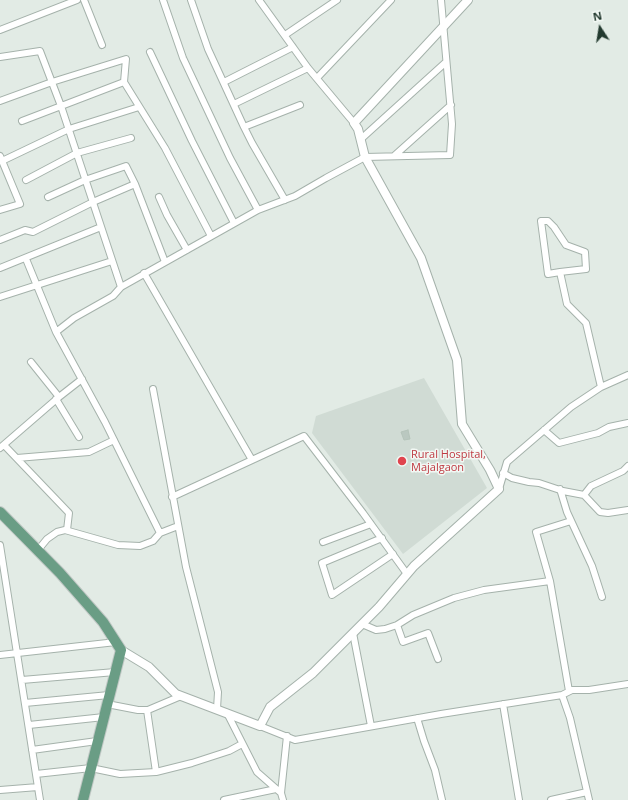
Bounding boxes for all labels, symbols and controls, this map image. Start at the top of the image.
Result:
north arrow [580,8,620,48]
text: N [591,8,603,24]
place label: Rural Hospital, Majalgaon [411,448,486,474]
marker: Rural Hospital, Majalgaon [396,455,408,467]

